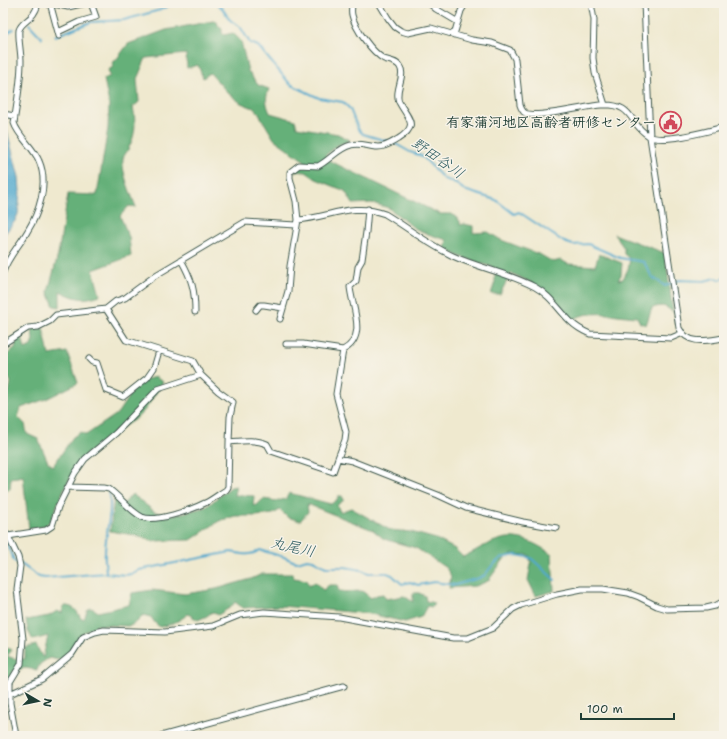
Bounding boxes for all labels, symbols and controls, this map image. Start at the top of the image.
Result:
public building icon: 有家蒲河地区高齢者研修センター [658,109,684,135]
place label: 有家蒲河地区高齢者研修センター [446,113,656,131]
water label: 野田谷川 [408,133,468,183]
water label: 丸尾川 [269,532,317,562]
north arrow [18,681,58,721]
scale bar [581,695,674,721]
text: N [39,697,55,708]
text: 100 m [587,701,623,717]

